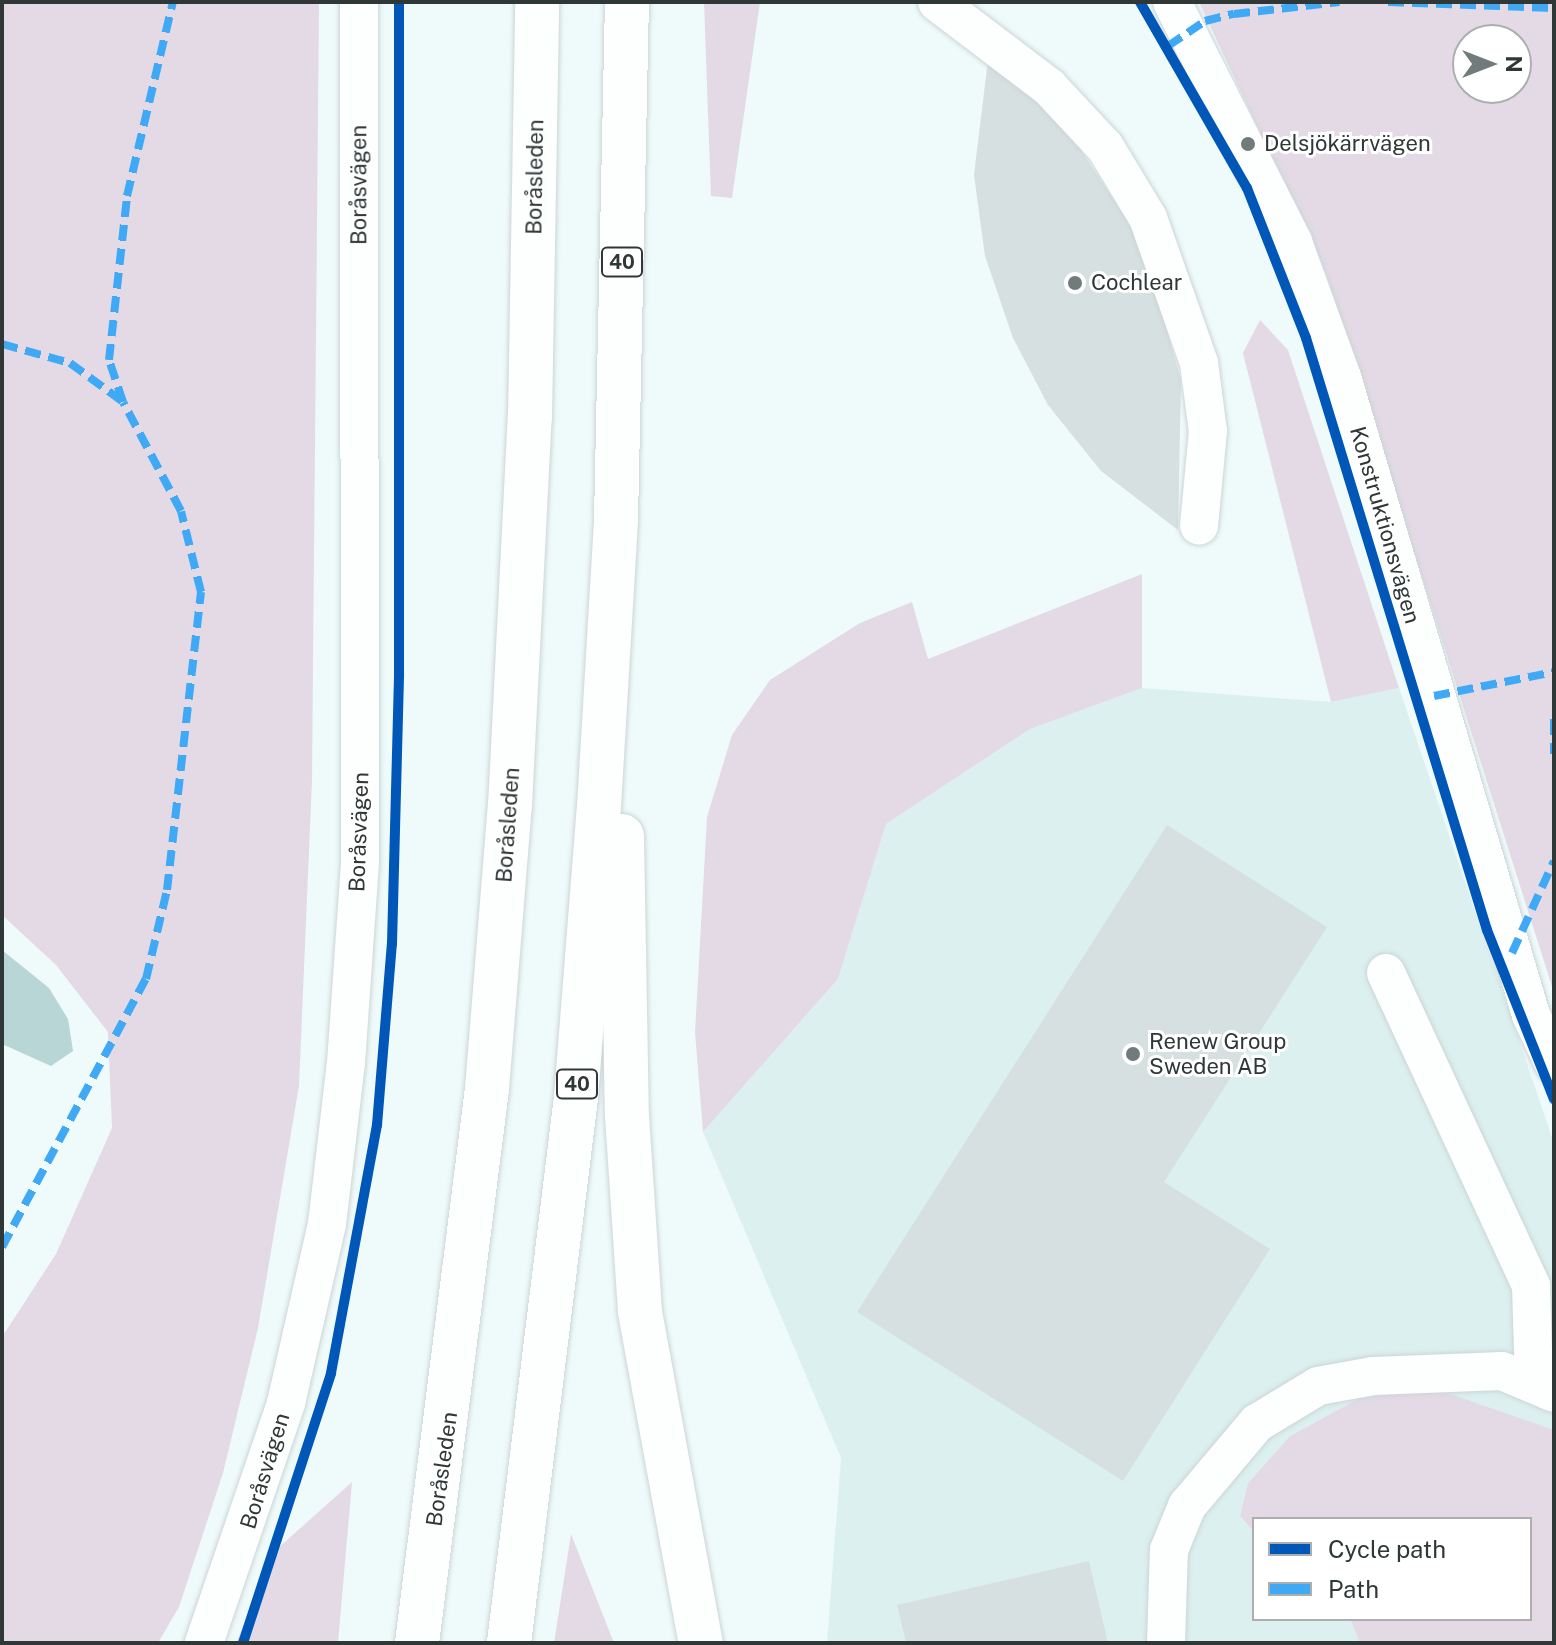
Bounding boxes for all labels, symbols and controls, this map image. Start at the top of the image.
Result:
north arrow [1452,24,1532,104]
text: N [1501,55,1527,73]
street label: Boråsleden [521,119,549,235]
street label: Boråsvägen [346,125,372,245]
place label: Delsjökärrvägen [1264,131,1431,157]
marker: Delsjökärrvägen [1239,135,1257,153]
road number: 40 [600,246,644,278]
place label: Cochlear [1091,270,1182,296]
marker: Cochlear [1066,274,1084,292]
street label: Konstruktionsvägen [1344,423,1426,627]
street label: Boråsleden [491,766,525,884]
street label: Boråsvägen [344,772,374,892]
place label: Renew Group Sweden AB [1149,1028,1286,1080]
marker: Renew Group Sweden AB [1124,1045,1142,1063]
road number: 40 [555,1068,599,1100]
street label: Boråsvägen [235,1410,295,1532]
street label: Boråsleden [421,1410,463,1528]
legend [1252,1517,1532,1621]
text: Cycle path [1328,1535,1446,1563]
text: Path [1328,1575,1379,1603]

